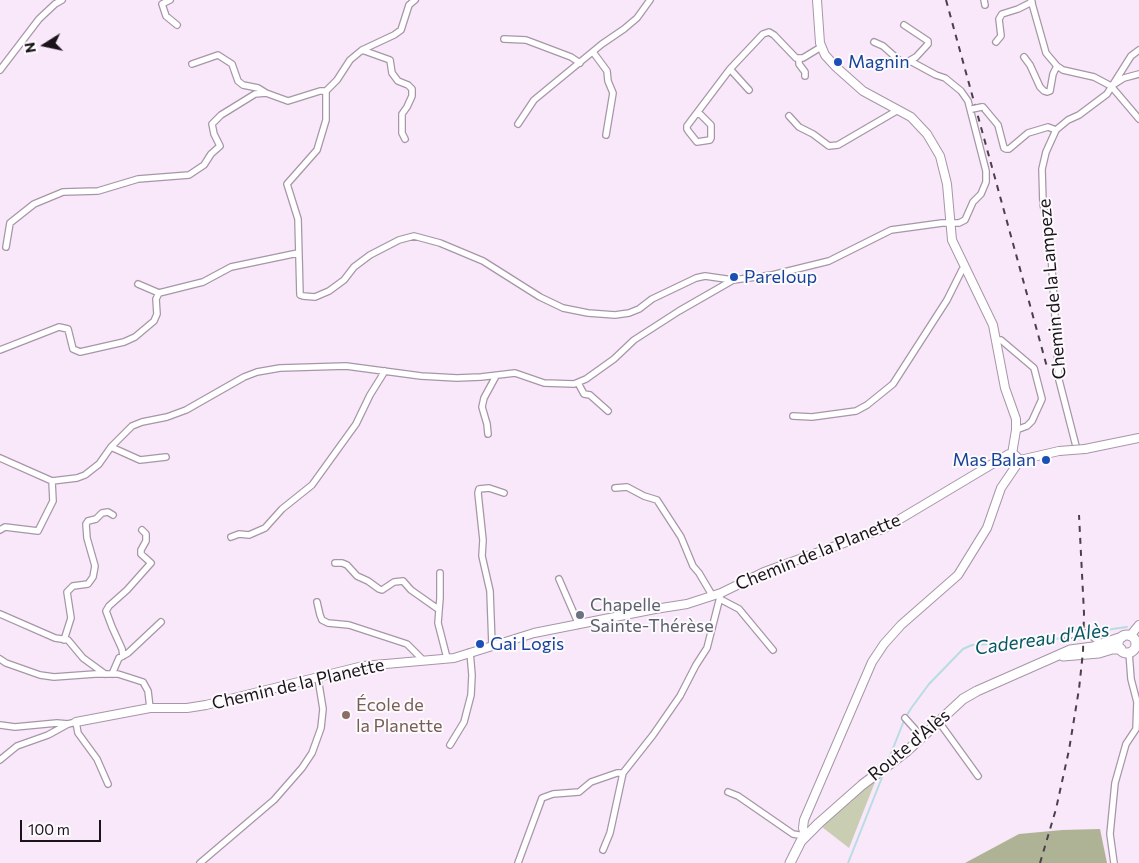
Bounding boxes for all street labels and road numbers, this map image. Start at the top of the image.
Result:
street label: Chemin de la Lampeze [1033,198,1071,380]
street label: Chemin de la Planette [732,509,904,595]
street label: Chemin de la Planette [210,654,386,714]
street label: Route d'Alès [864,705,954,785]

